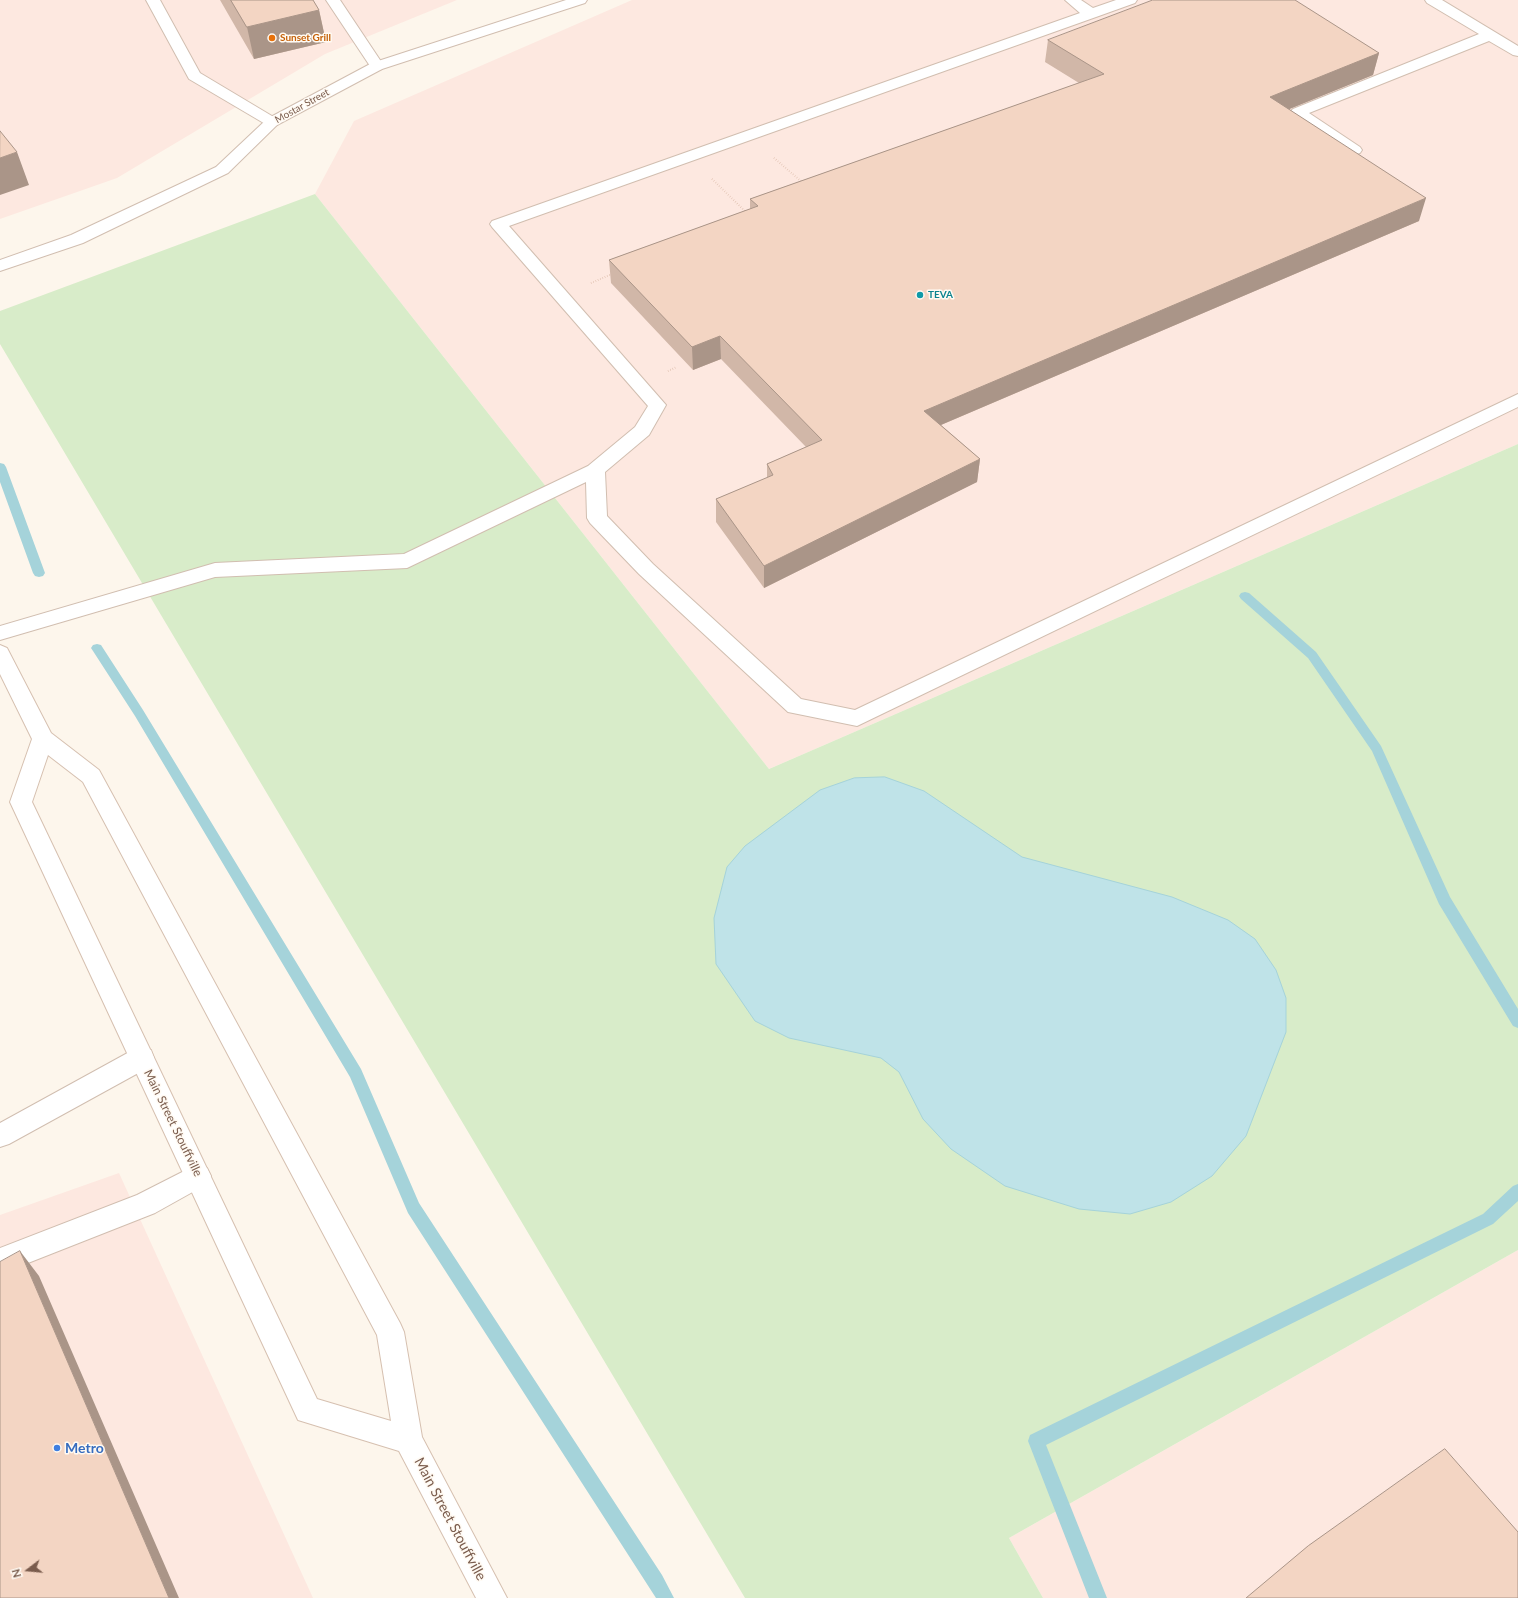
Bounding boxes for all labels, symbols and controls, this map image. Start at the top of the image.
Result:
place label: Sunset Grill [280,32,331,44]
marker: Sunset Grill [267,33,277,43]
street label: Mostar Street [273,86,331,126]
place label: TEVA [928,289,953,301]
marker: TEVA [915,290,925,300]
street label: Main Street Stouffville [141,1067,205,1179]
place label: Metro [65,1440,104,1456]
marker: Metro [52,1443,62,1453]
street label: Main Street Stouffville [410,1455,490,1583]
north arrow [8,1550,48,1590]
text: N [9,1568,23,1579]

